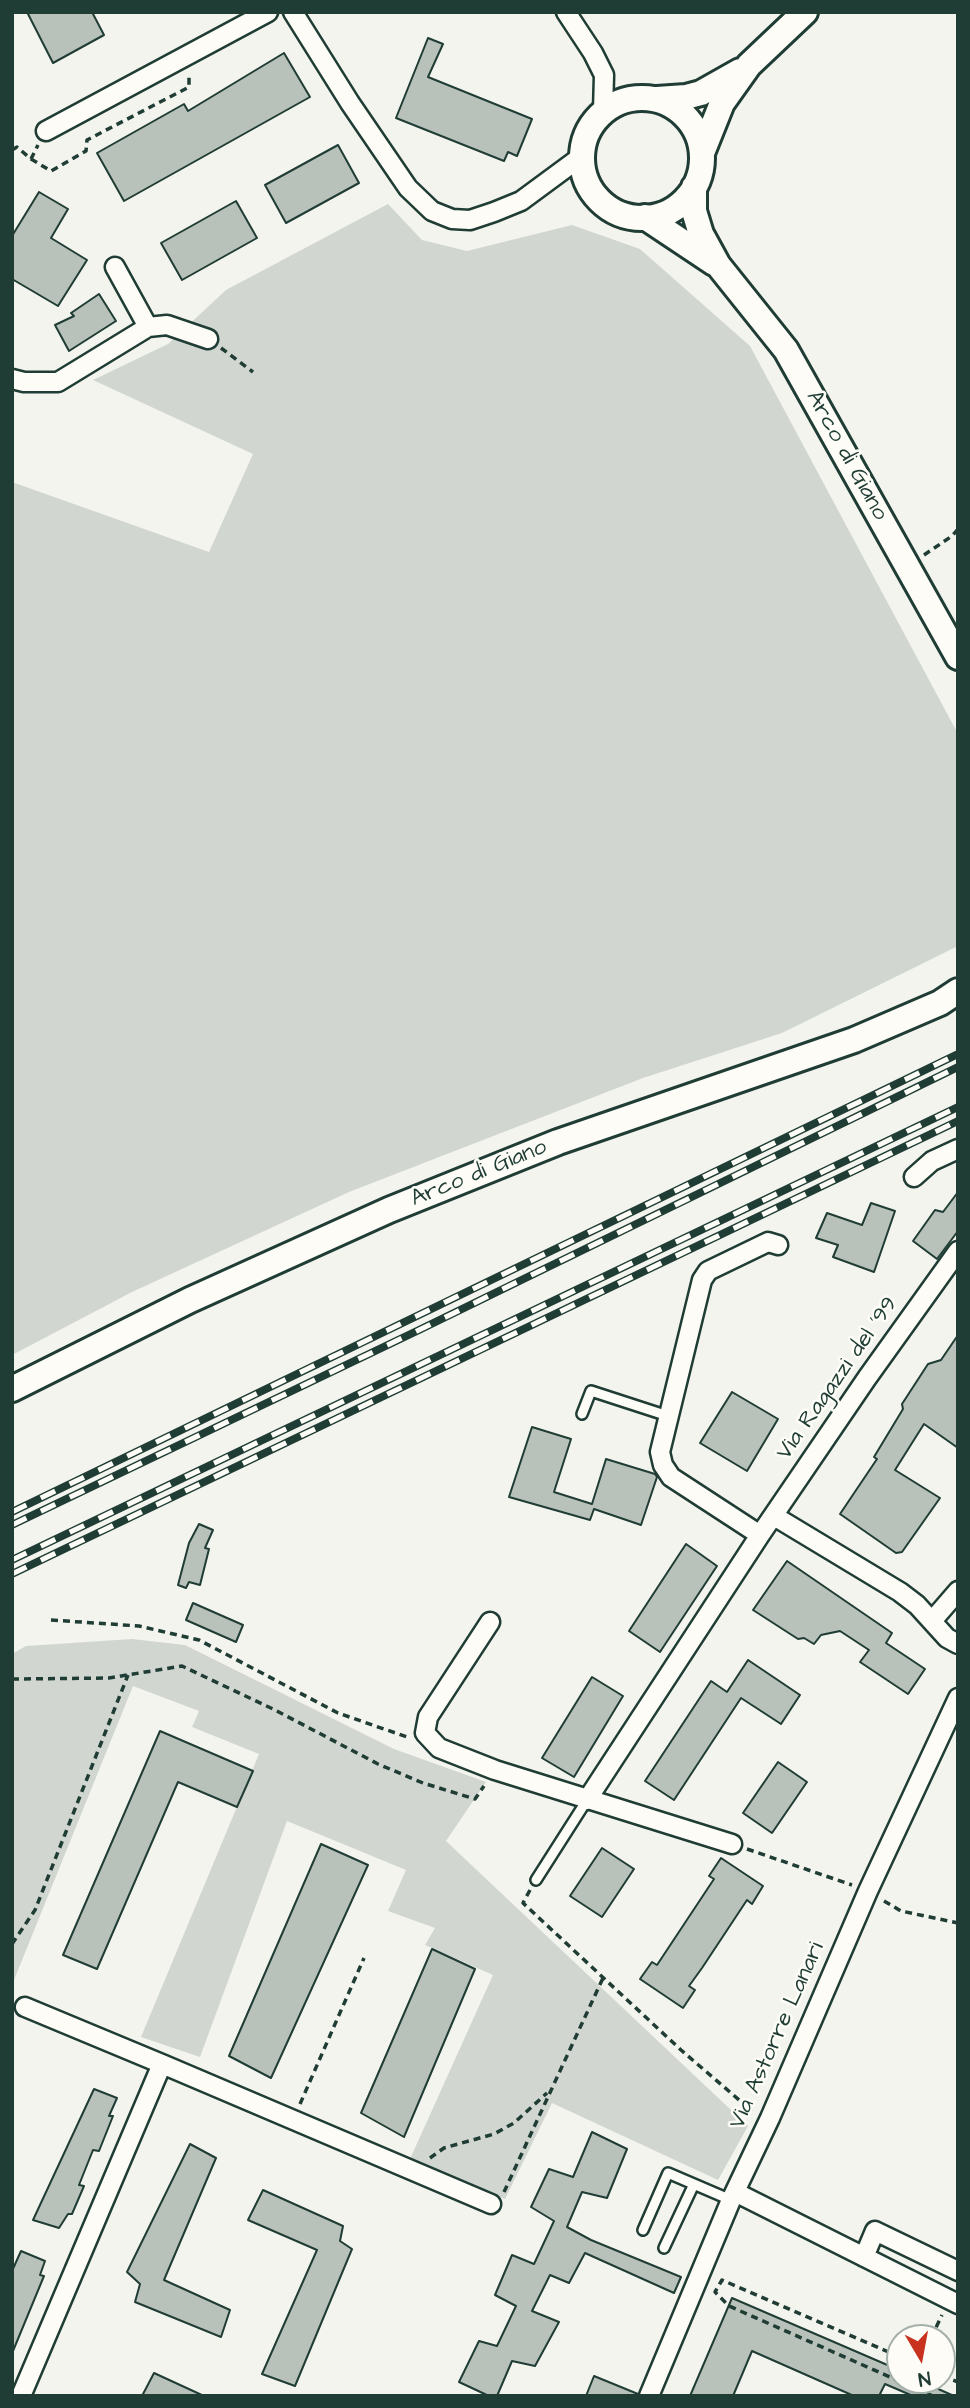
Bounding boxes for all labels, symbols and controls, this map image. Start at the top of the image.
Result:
street label: Arco di Giano [799,386,893,526]
street label: Arco di Giano [407,1134,551,1214]
street label: Via Ragazzi del '99 [771,1292,905,1466]
street label: Via Astorre Lanari [724,1938,832,2134]
north arrow [886,2324,956,2394]
text: N [916,2364,933,2393]

